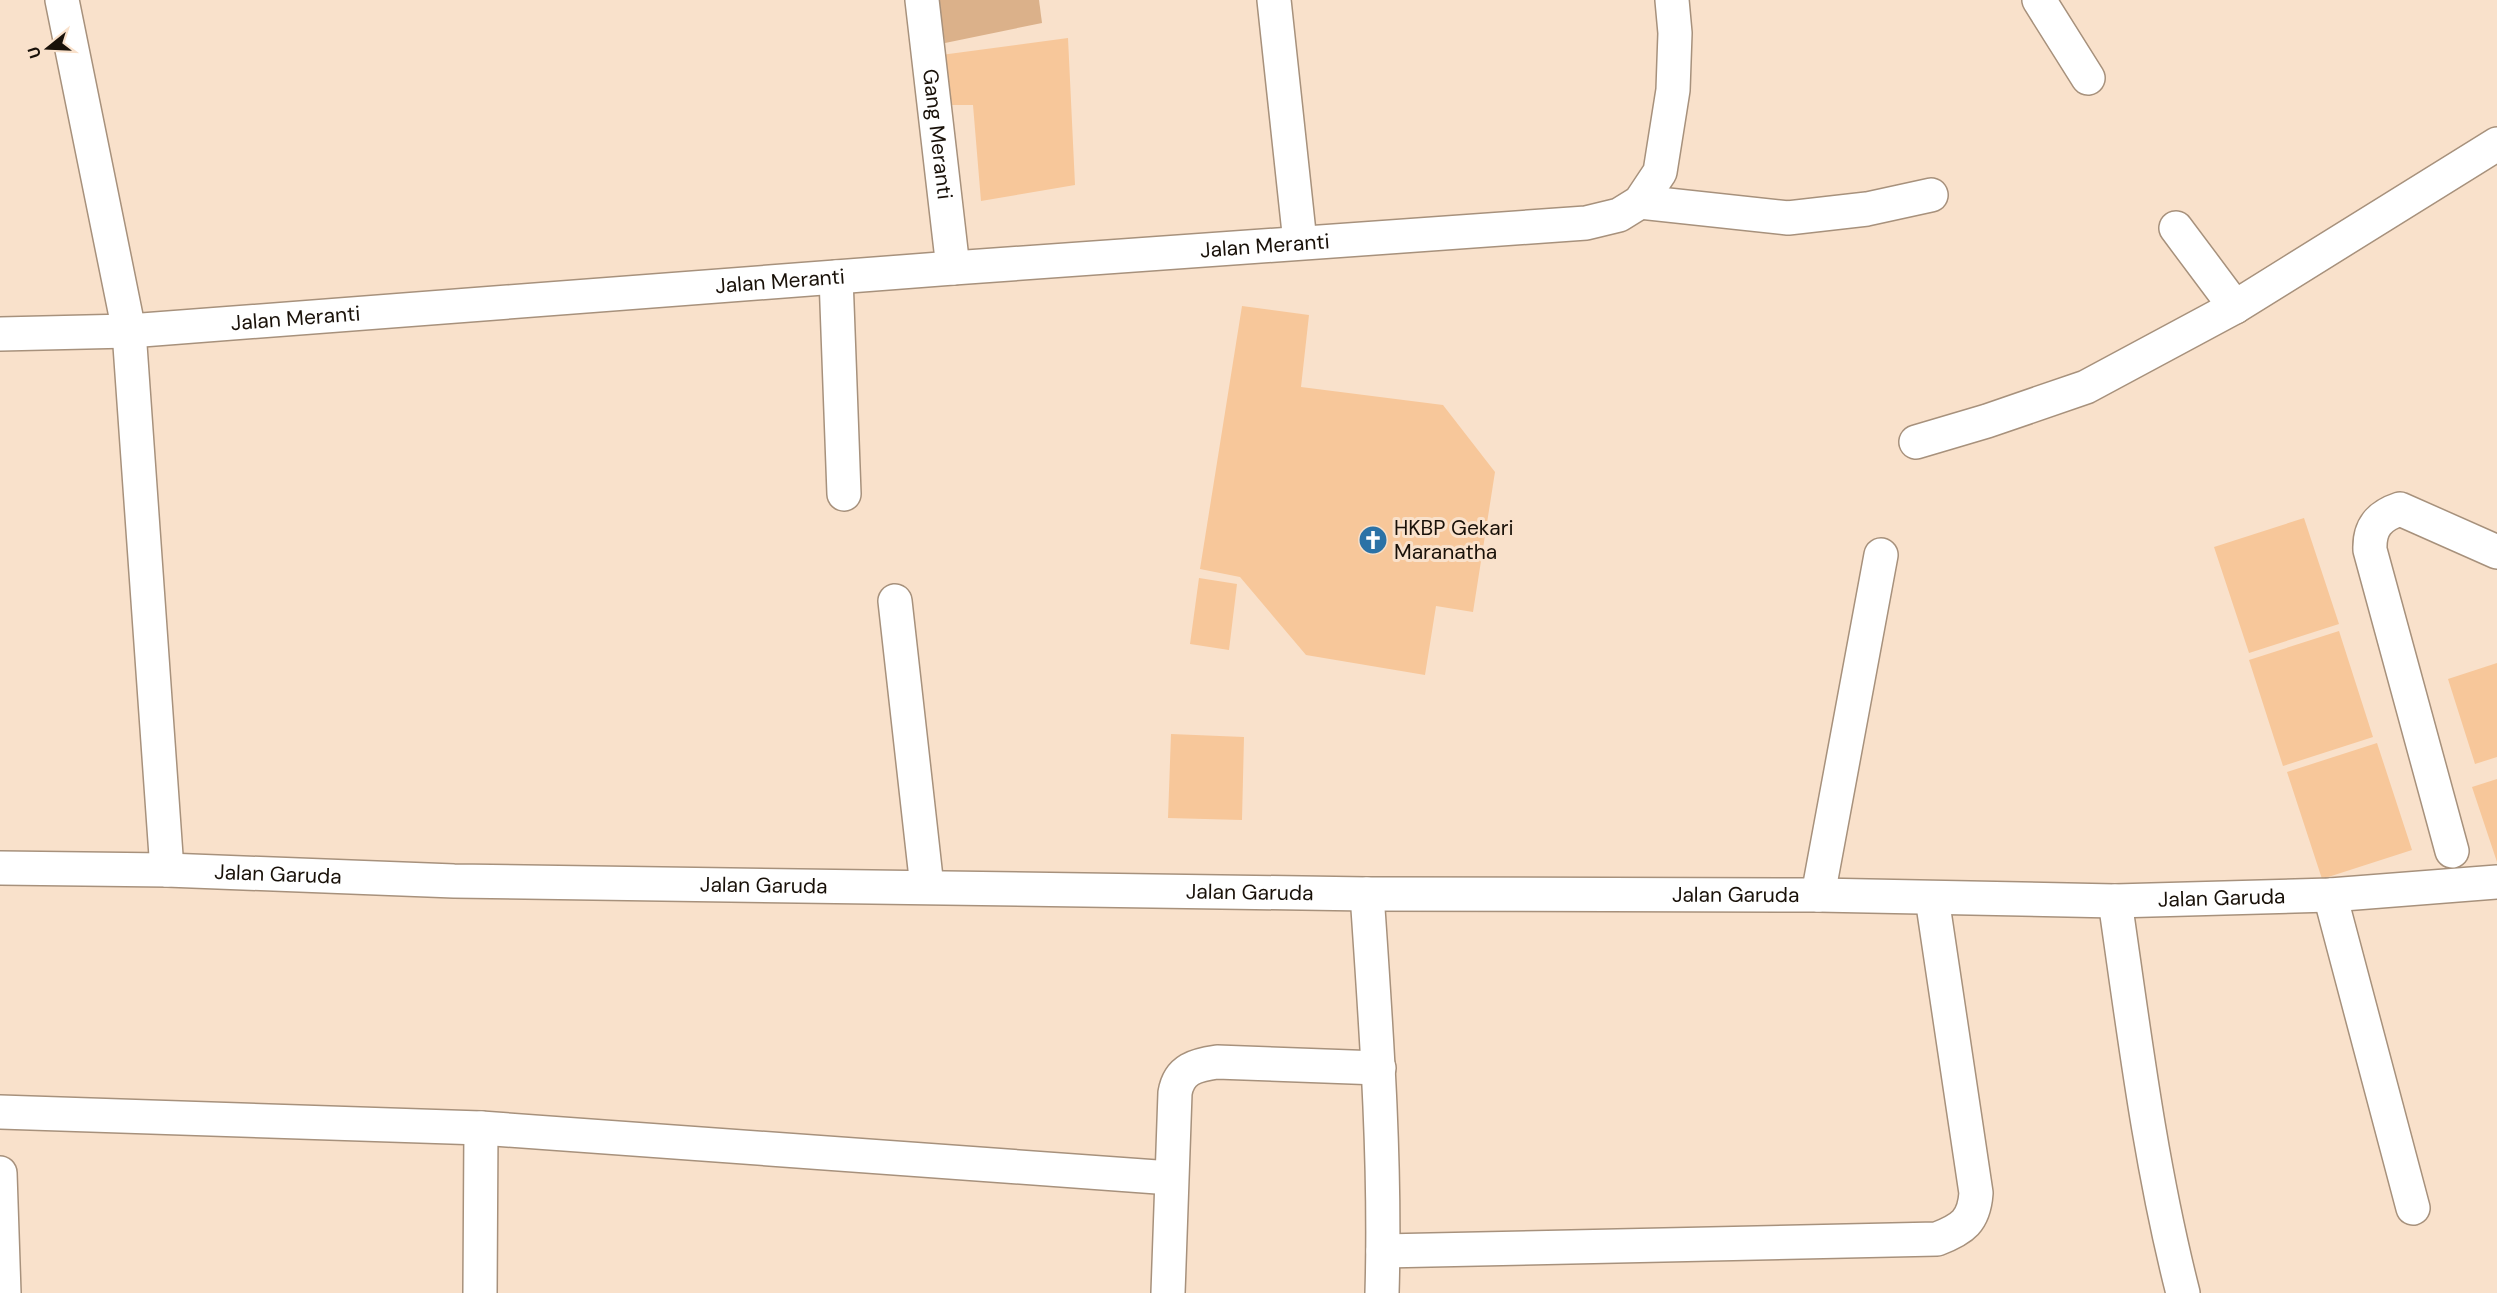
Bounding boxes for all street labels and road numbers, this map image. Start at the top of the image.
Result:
street label: Gang Meranti [916,67,959,201]
street label: Jalan Meranti [1199,227,1331,264]
street label: Jalan Meranti [714,262,846,300]
street label: Jalan Meranti [230,299,361,337]
street label: Jalan Garuda [214,858,342,891]
street label: Jalan Garuda [700,871,828,900]
street label: Jalan Garuda [1186,877,1314,907]
street label: Jalan Garuda [1672,881,1799,909]
street label: Jalan Garuda [2157,882,2286,914]

